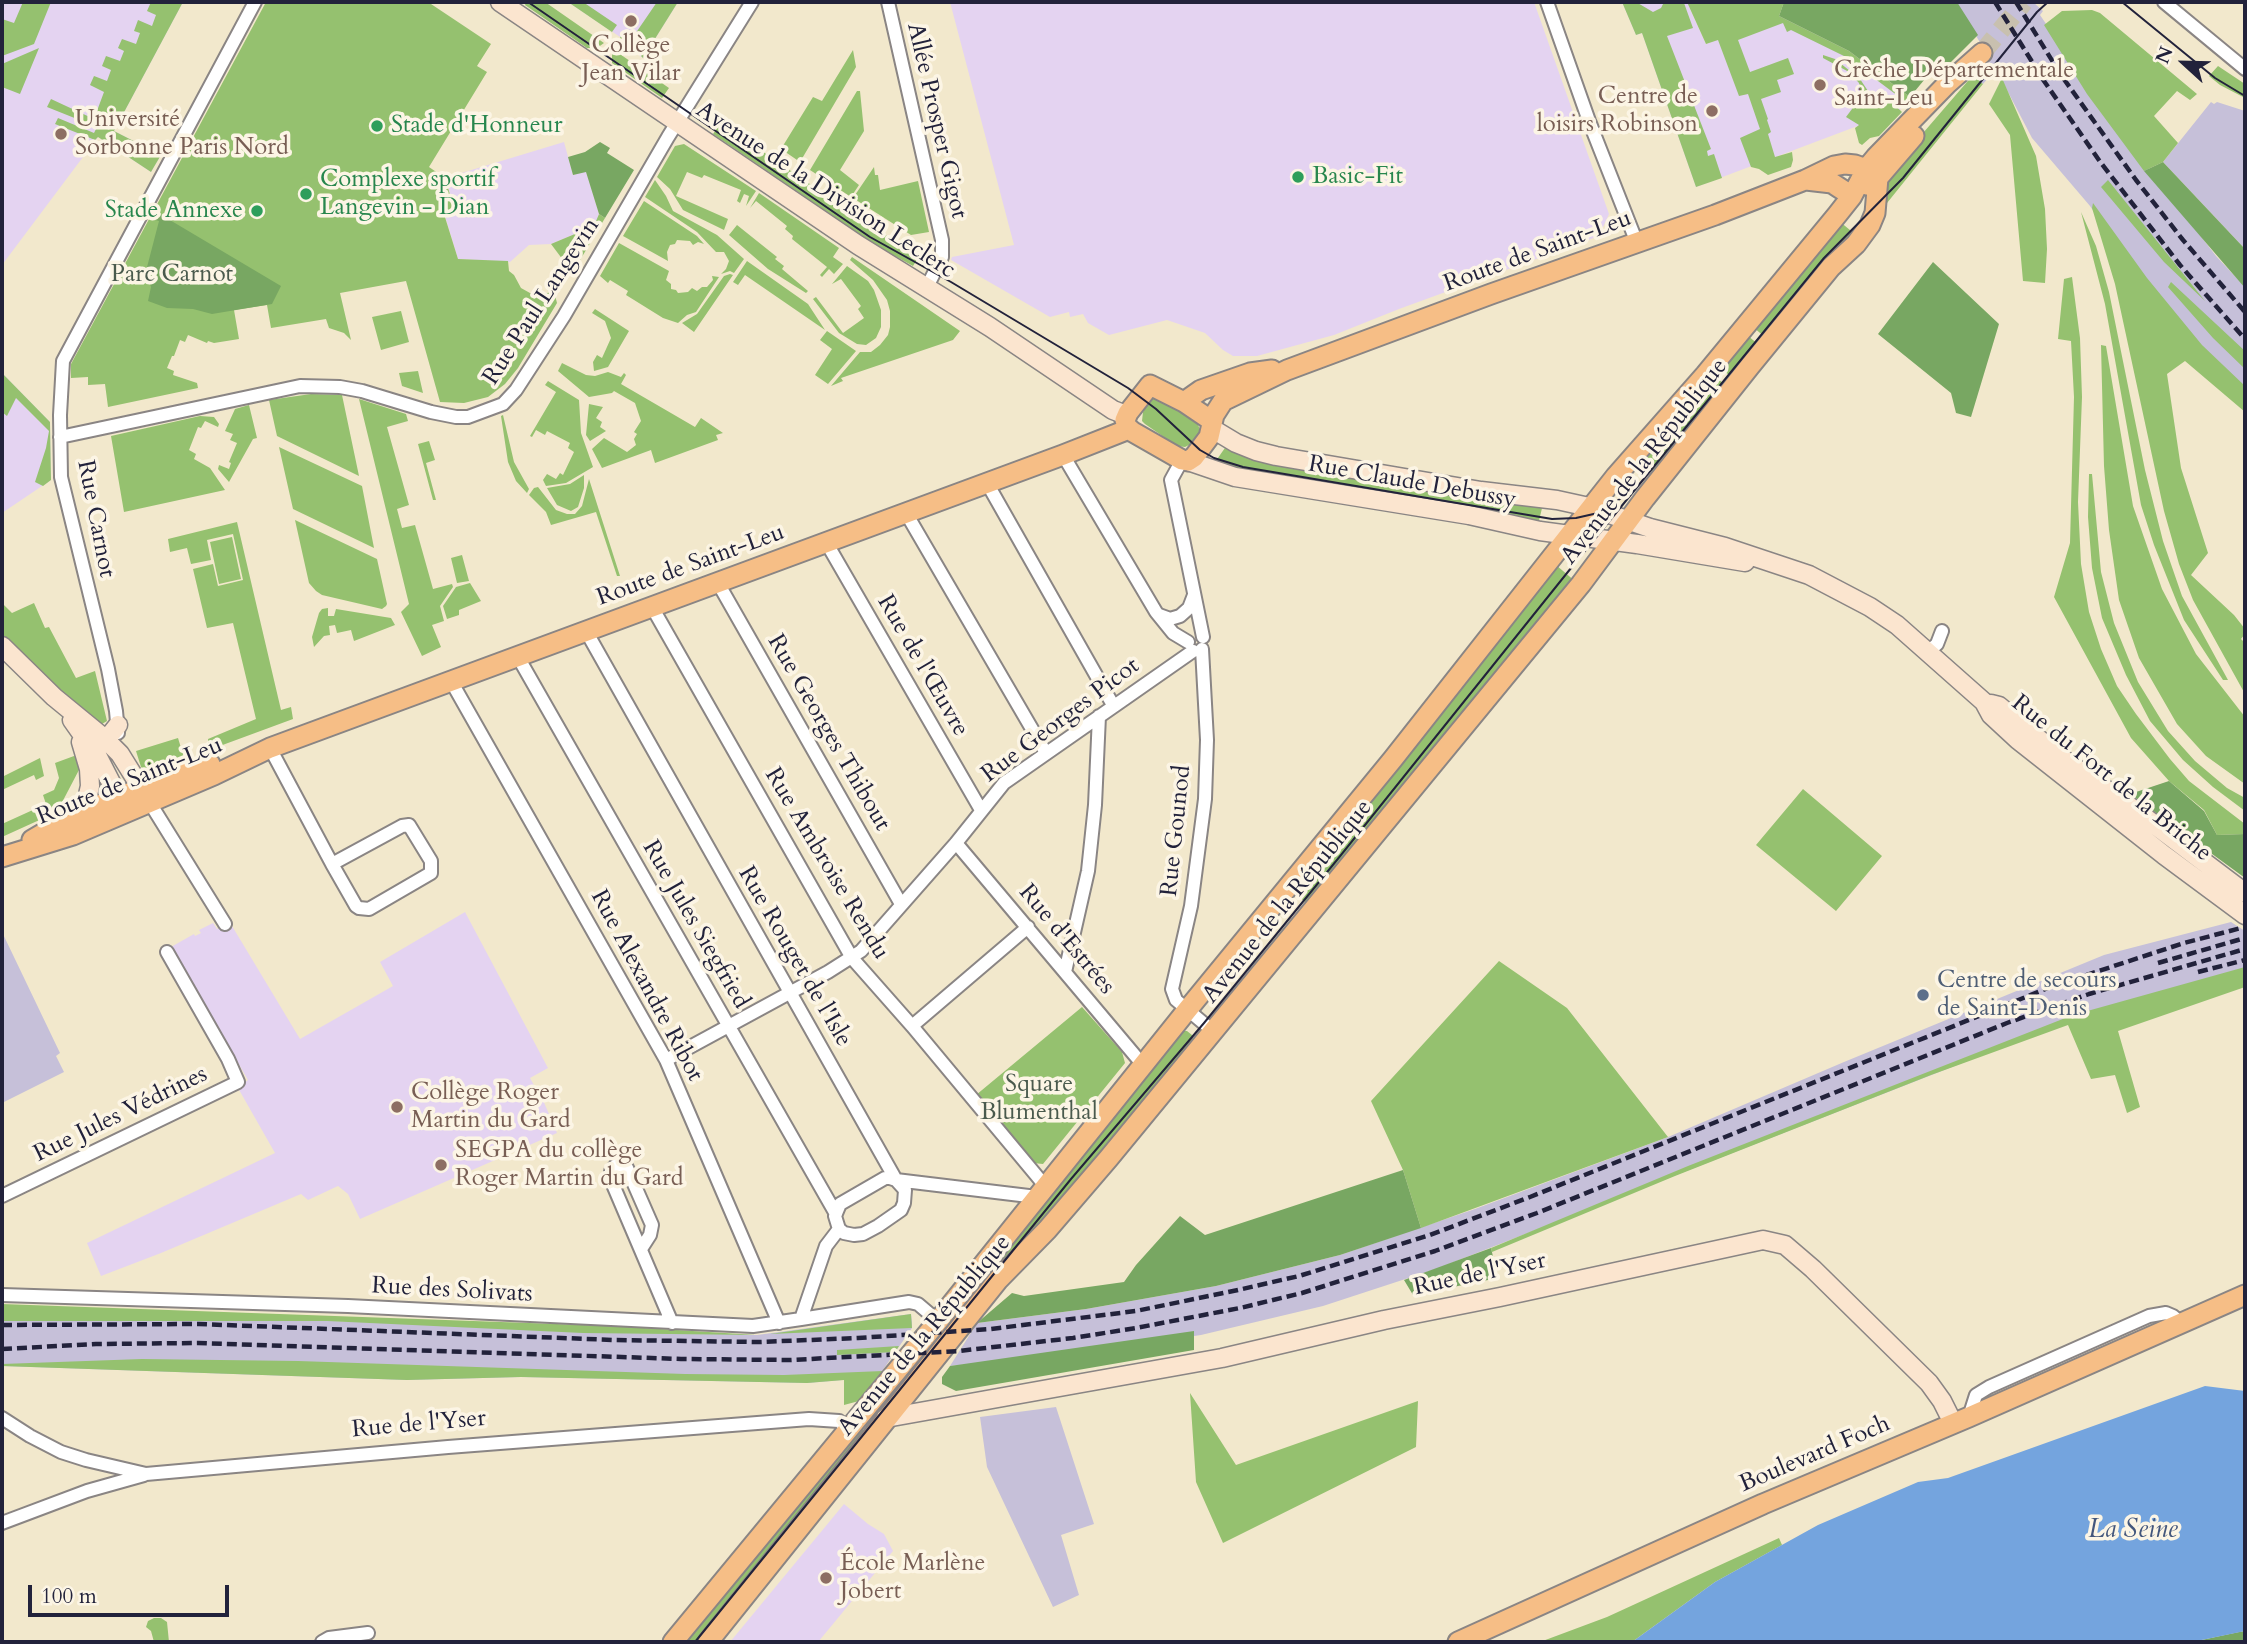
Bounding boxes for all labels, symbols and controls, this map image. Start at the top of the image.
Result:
marker: Collège Jean Vilar [623,13,639,29]
street label: Allée Prosper Gigot [899,20,973,222]
north arrow [2149,28,2219,98]
place label: Collège Jean Vilar [581,32,681,88]
text: N [2149,43,2180,68]
place label: Crèche Départementale Saint-Leu [1834,57,2074,113]
marker: Crèche Départementale Saint-Leu [1812,77,1828,93]
place label: Centre de loisirs Robinson [1537,83,1698,139]
street label: Avenue de la Division Leclerc [690,96,960,286]
marker: Centre de loisirs Robinson [1704,103,1720,119]
place label: Université Sorbonne Paris Nord [75,106,289,162]
place label: Stade d'Honneur [391,112,562,140]
marker: Stade d'Honneur [369,118,385,134]
marker: Université Sorbonne Paris Nord [53,126,69,142]
place label: Basic-Fit [1312,163,1403,191]
place label: Complexe sportif Langevin - Dian [320,166,495,222]
marker: Basic-Fit [1290,169,1306,185]
marker: Complexe sportif Langevin - Dian [298,186,314,202]
place label: Stade Annexe [105,197,243,225]
marker: Stade Annexe [249,203,265,219]
street label: Route de Saint-Leu [1440,205,1636,299]
street label: Rue Paul Langevin [477,213,607,391]
park label: Parc Carnot [111,261,233,289]
street label: Avenue de la République [1556,353,1734,571]
street label: Rue Claude Debussy [1306,451,1518,515]
street label: Rue Carnot [70,458,120,580]
street label: Route de Saint-Leu [593,519,789,613]
street label: Rue de l'Œuvre [870,590,974,742]
street label: Rue Georges Thibout [760,630,896,836]
street label: Rue Georges Picot [976,652,1146,790]
street label: Rue du Fort de la Briche [2005,690,2217,868]
street label: Route de Saint-Leu [33,732,227,832]
street label: Rue Ambroise Rendu [757,763,895,965]
street label: Rue Gounod [1156,764,1198,898]
street label: Avenue de la République [1197,794,1379,1010]
street label: Rue Jules Siegfried [635,836,755,1014]
street label: Rue Rouget de l'Isle [731,862,857,1052]
street label: Rue d'Estrées [1012,879,1120,1001]
street label: Rue Alexandre Ribot [583,885,709,1087]
place label: Centre de secours de Saint-Denis [1937,967,2116,1023]
marker: Centre de secours de Saint-Denis [1915,987,1931,1003]
street label: Rue Jules Védrines [30,1061,212,1169]
park label: Square Blumenthal [980,1071,1098,1127]
place label: Collège Roger Martin du Gard [411,1079,570,1135]
marker: Collège Roger Martin du Gard [389,1099,405,1115]
place label: SEGPA du collège Roger Martin du Gard [455,1137,684,1193]
marker: SEGPA du collège Roger Martin du Gard [433,1157,449,1173]
street label: Avenue de la République [833,1230,1017,1442]
street label: Rue de l'Yser [1411,1247,1549,1303]
street label: Rue des Solivats [371,1272,533,1310]
street label: Rue de l'Yser [351,1405,487,1445]
street label: Boulevard Foch [1735,1410,1895,1500]
water label: La Seine [2088,1515,2178,1547]
place label: École Marlène Jobert [840,1550,985,1606]
scale bar [32,1570,233,1614]
marker: École Marlène Jobert [818,1570,834,1586]
text: 100 m [41,1582,97,1611]

